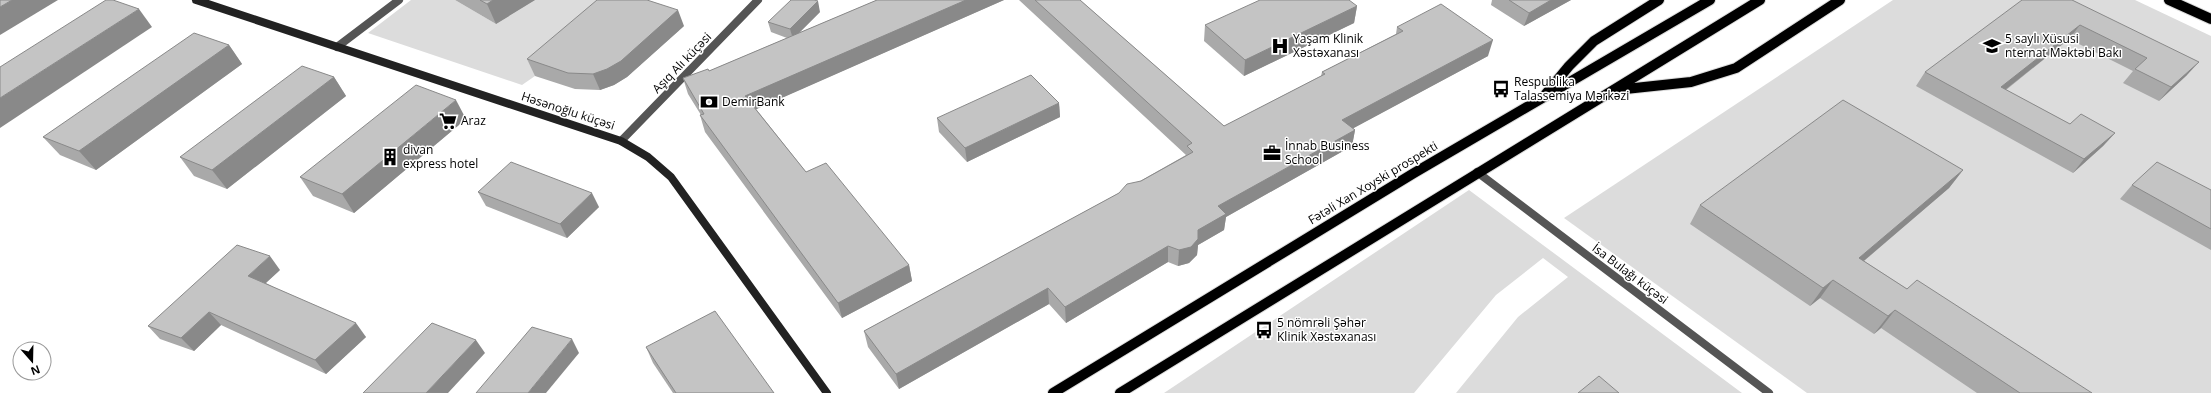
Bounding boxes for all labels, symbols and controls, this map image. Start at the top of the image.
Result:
street label: Aşıq Alı küçəsi [648,29,715,97]
place label: Yaşam Klinik Xəstəxanası [1293,30,1364,61]
place label: 5 saylı Xüsusi nternat Məktəbi Bakı [2005,30,2122,61]
hospital icon: Yaşam Klinik Xəstəxanası [1270,36,1290,56]
school or university icon: 5 saylı Xüsusi nternat Məktəbi Bakı [1982,36,2002,56]
place label: Respublika Talassemiya Mərkəzi [1514,73,1629,104]
bus stop icon: Respublika Talassemiya Mərkəzi [1491,79,1511,99]
street label: Həsənoğlu küçəsi [519,87,617,134]
bank icon: DemirBank [699,92,719,112]
place label: DemirBank [722,93,785,110]
supermarket icon: Araz [438,111,458,131]
place label: Araz [461,112,486,129]
place label: İnnab Business School [1285,137,1370,168]
street label: Fətəli Xan Xoyski prospekti [1305,137,1441,228]
place label: divan express hotel [403,141,478,172]
office icon: İnnab Business School [1262,143,1282,163]
building icon: divan express hotel [380,147,400,167]
street label: İsa Bulağı küçəsi [1589,239,1672,308]
place label: 5 nömrəli Şəhər Klinik Xəstəxanası [1277,314,1376,345]
bus stop icon: 5 nömrəli Şəhər Klinik Xəstəxanası [1254,320,1274,340]
north arrow [12,341,52,381]
text: N [29,362,42,379]

